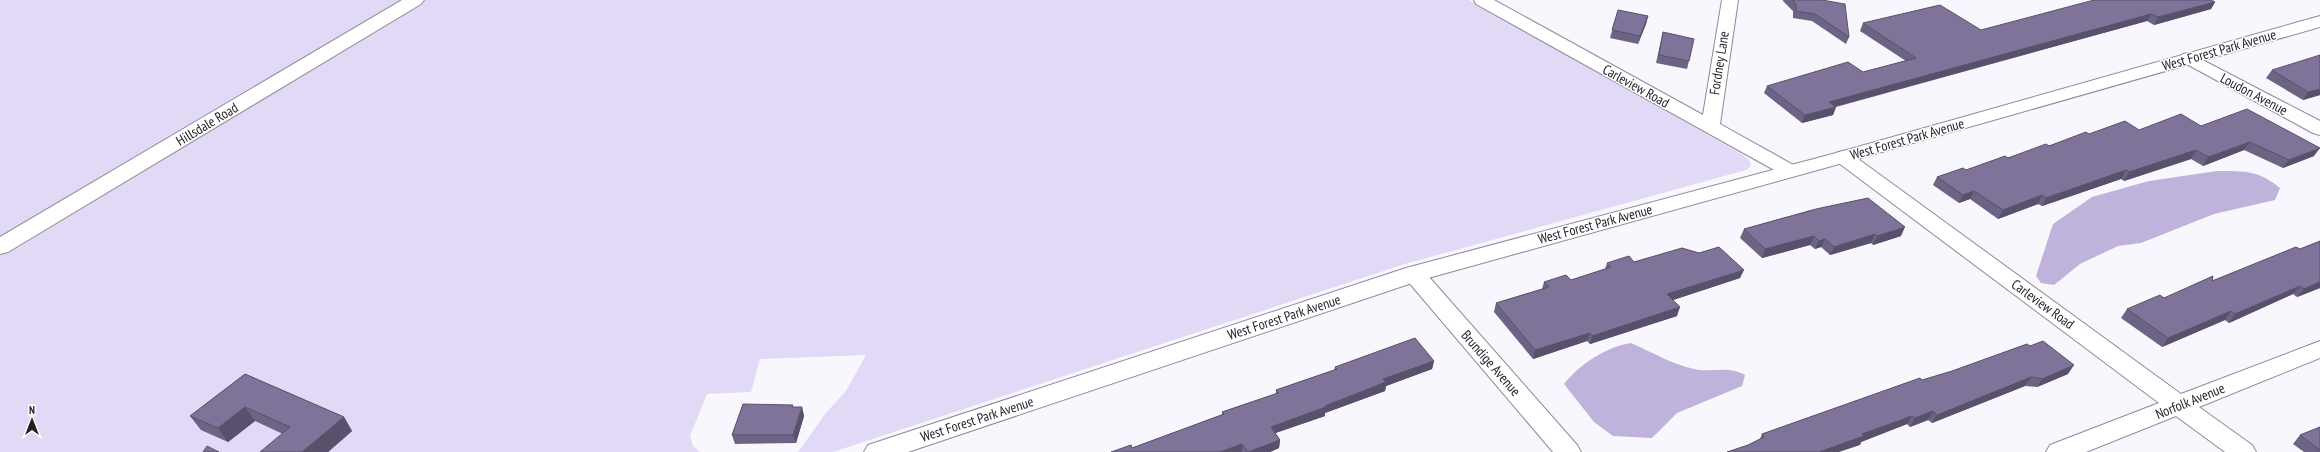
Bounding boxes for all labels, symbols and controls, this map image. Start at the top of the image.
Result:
street label: West Forest Park Avenue [2160,25,2278,75]
street label: Fordney Lane [1705,30,1733,96]
street label: Carleview Road [1600,60,1672,112]
street label: Loudon Avenue [2217,69,2291,119]
street label: Hillsdale Road [173,98,241,150]
street label: West Forest Park Avenue [1848,114,1966,164]
street label: West Forest Park Avenue [1536,200,1654,248]
street label: Carleview Road [2008,275,2078,333]
street label: West Forest Park Avenue [1225,290,1343,344]
street label: Brundige Avenue [1457,326,1525,400]
street label: Norfolk Avenue [2153,379,2228,423]
street label: West Forest Park Avenue [918,392,1036,446]
north arrow [12,400,52,440]
text: N [29,403,35,417]

